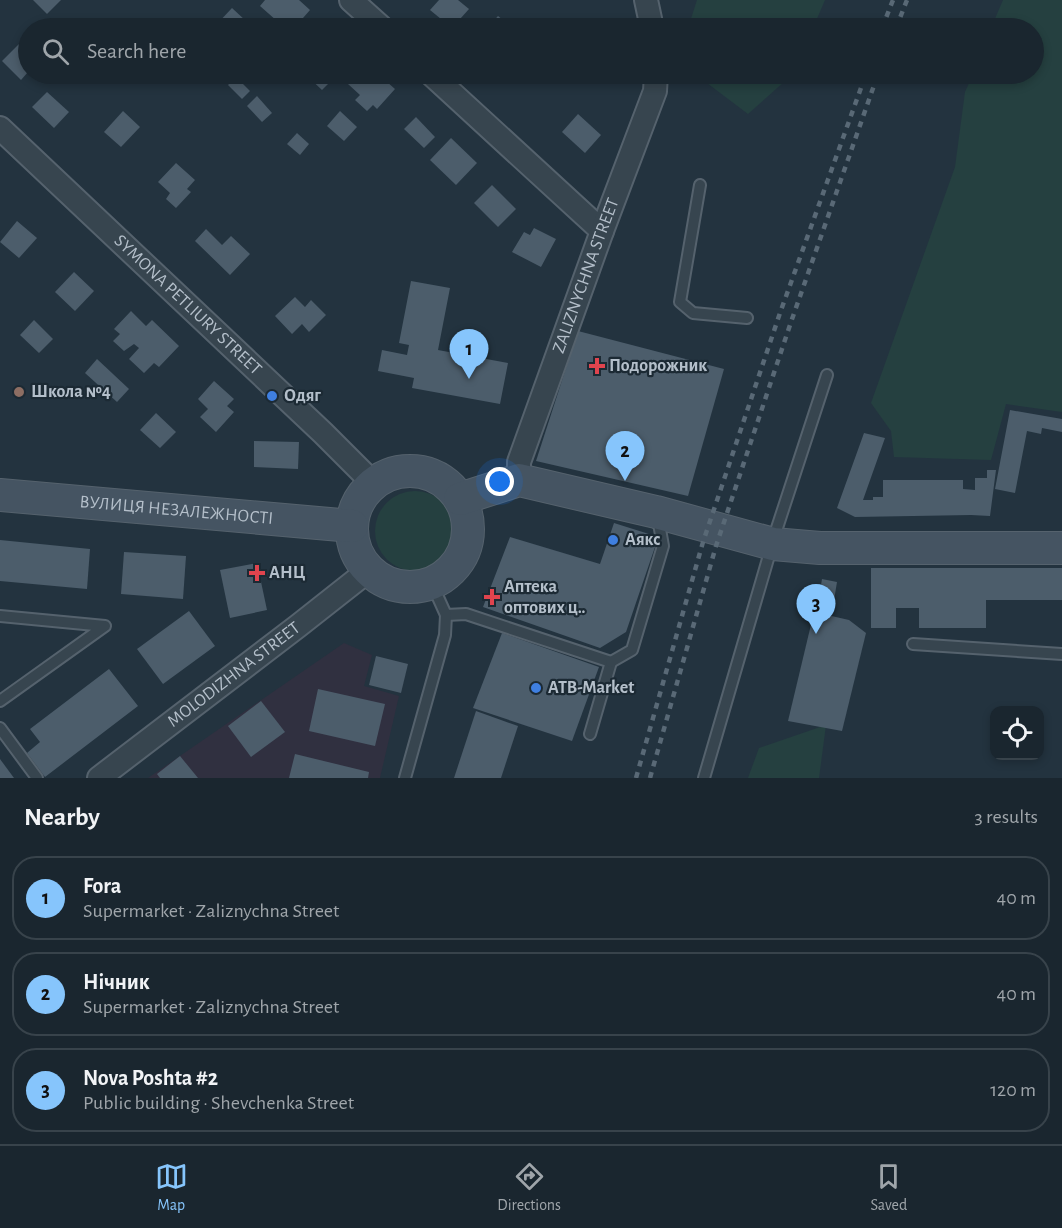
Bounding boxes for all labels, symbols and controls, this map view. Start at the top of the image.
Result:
search box [18,18,1044,84]
icon: search [39,35,72,68]
text: Search here [87,40,186,62]
street label: ZALIZNYCHNA STREET [550,196,623,356]
street label: SYMONA PETLIURY STREET [110,232,265,379]
pin: 1 [450,330,488,379]
place label: Подорожник [609,357,707,375]
marker: Подорожник [590,359,604,373]
place label: Школа №4 [31,383,111,401]
marker: Школа №4 [12,385,26,399]
place label: Одяг [284,387,321,405]
marker: Одяг [265,389,279,403]
pin: 2 [606,432,644,481]
your location [485,467,514,496]
street label: ВУЛИЦЯ НЕЗАЛЕЖНОСТІ [79,493,274,528]
place label: Аякс [625,531,660,549]
marker: Аякс [606,533,620,547]
place label: АНЦ [269,564,306,582]
marker: АНЦ [250,566,264,580]
place label: Аптека оптових ц‥ [504,578,586,617]
pin: 3 [796,584,836,634]
marker: Аптека оптових ц‥ [485,590,499,604]
street label: MOLODIZHNA STREET [165,619,304,731]
place label: ATB-Market [548,679,634,697]
marker: ATB-Market [529,681,543,695]
map controls [990,706,1044,760]
button: locate [990,706,1044,760]
text: Nearby [24,804,100,830]
text: 3 results [974,807,1038,827]
text: Fora [83,875,121,897]
text: 1 [42,888,49,908]
text: 40 m [997,888,1036,908]
text: Supermarket · Zaliznychna Street [83,901,339,921]
text: Нічник [83,971,150,993]
text: 2 [41,984,50,1004]
text: 40 m [997,984,1036,1004]
text: Supermarket · Zaliznychna Street [83,997,339,1017]
text: Nova Poshta #2 [83,1067,218,1089]
text: 3 [41,1080,50,1100]
text: 120 m [990,1080,1036,1100]
text: Public building · Shevchenka Street [83,1093,354,1113]
tab: Map [155,1160,188,1215]
tab: Directions [497,1160,561,1215]
tab: Saved [871,1160,907,1215]

